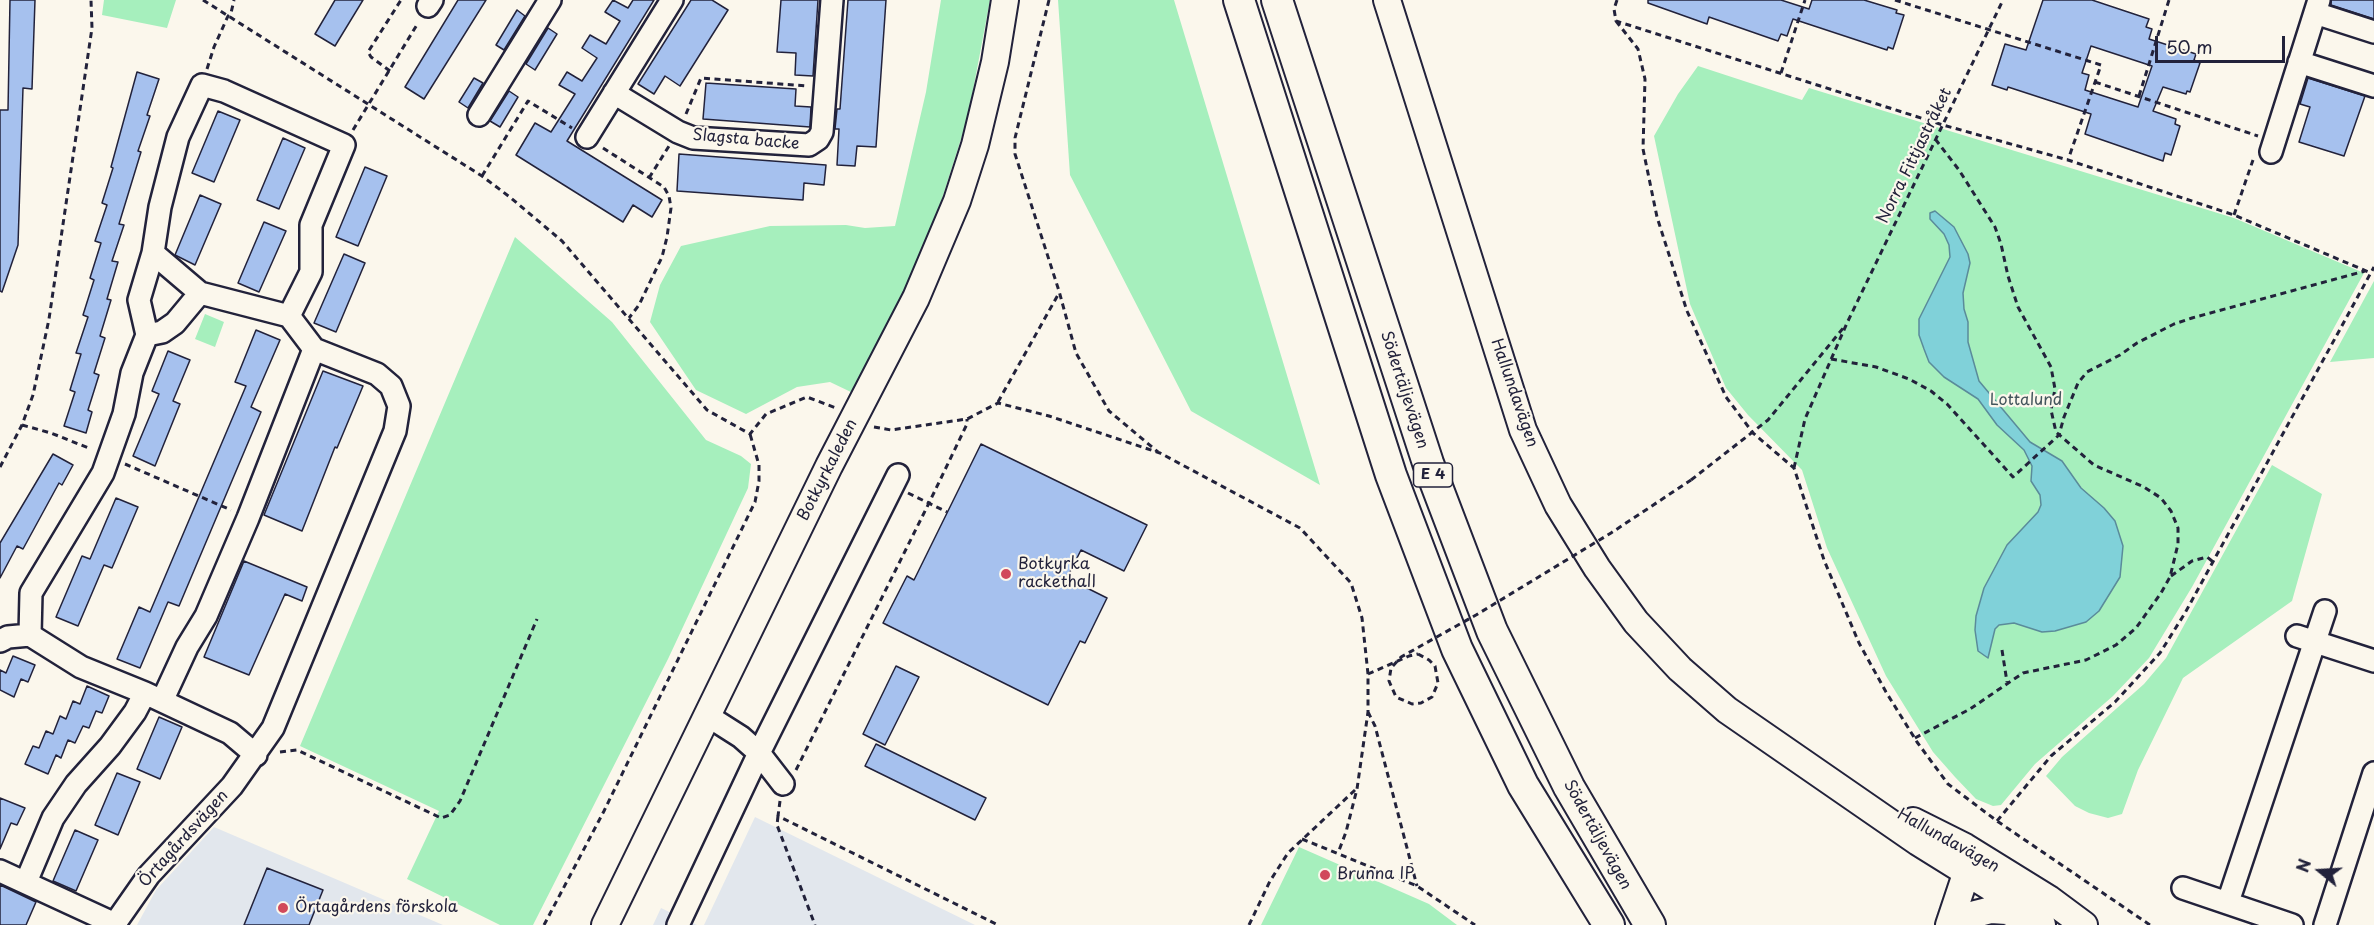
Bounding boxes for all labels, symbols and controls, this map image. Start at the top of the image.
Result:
scale bar [2158,24,2288,62]
text: 50 m [2166,33,2213,60]
street label: Norra Fittjastråket [1874,85,1956,227]
street label: Slagsta backe [692,126,800,154]
street label: Södertäljevägen [1376,329,1432,451]
street label: Hallundavägen [1486,336,1542,450]
park label: Lottalund [1990,391,2062,411]
street label: Botkyrkaleden [794,416,862,524]
road number: E 4 [1414,463,1452,487]
place label: Botkyrka rackethall [1018,555,1096,593]
marker: Botkyrka rackethall [999,567,1013,581]
street label: Södertäljevägen [1559,777,1635,893]
street label: Örtagårdsvägen [135,787,233,891]
street label: Hallundavägen [1894,805,2002,877]
north arrow [2290,841,2350,901]
text: N [2290,856,2316,875]
place label: Brunna IP [1337,865,1414,885]
marker: Brunna IP [1318,868,1332,882]
place label: Örtagårdens förskola [295,898,458,918]
marker: Örtagårdens förskola [276,901,290,915]

